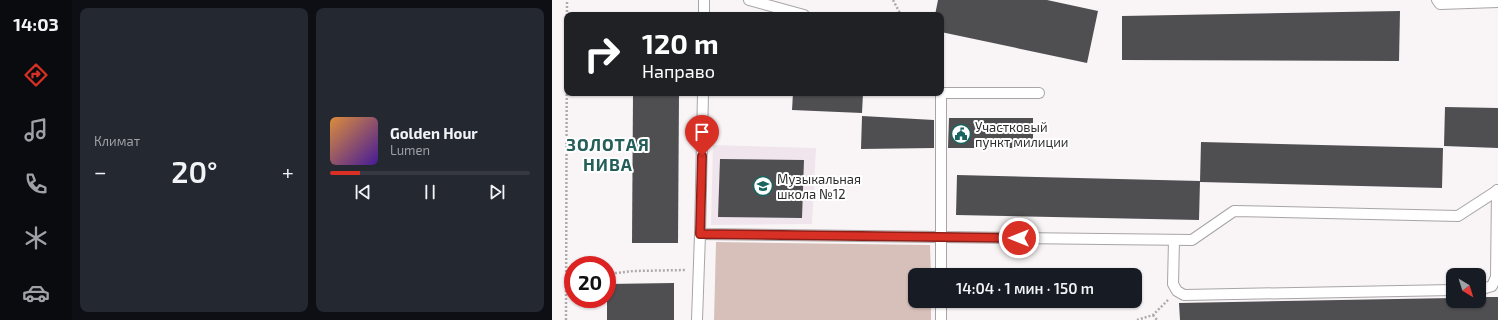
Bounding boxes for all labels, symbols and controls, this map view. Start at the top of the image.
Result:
text: 14:03 [13,13,59,35]
text: 120 m [642,26,719,60]
icon: right [576,28,628,80]
text: Направо [642,60,715,82]
icon: directions [22,61,50,89]
pin [685,115,719,156]
icon: music [22,116,50,144]
place label: Участковый пункт милиции [975,119,1068,150]
icon: arrive [691,121,713,143]
public building icon: Участковый пункт милиции [950,123,972,145]
text: Golden Hour [390,124,478,142]
text: Климат [94,133,140,149]
district label: ЗОЛОТАЯ НИВА [566,134,650,174]
text: Lumen [390,142,430,158]
text: 20° [171,153,218,189]
text: − [94,158,107,184]
text: + [282,158,294,184]
icon: phone [22,170,50,198]
place label: Музыкальная школа №12 [777,171,861,202]
school or university icon: Музыкальная школа №12 [752,175,774,197]
icon: previous [352,181,374,203]
icon: pause [419,181,441,203]
icon: next [486,181,508,203]
position arrow [998,217,1040,259]
icon: climate [22,224,50,252]
speed limit sign: 20 [564,256,616,308]
north arrow [1446,268,1486,308]
map controls [1446,268,1486,308]
icon: car [22,279,50,307]
text: 14:04 · 1 мин · 150 m [956,279,1094,297]

